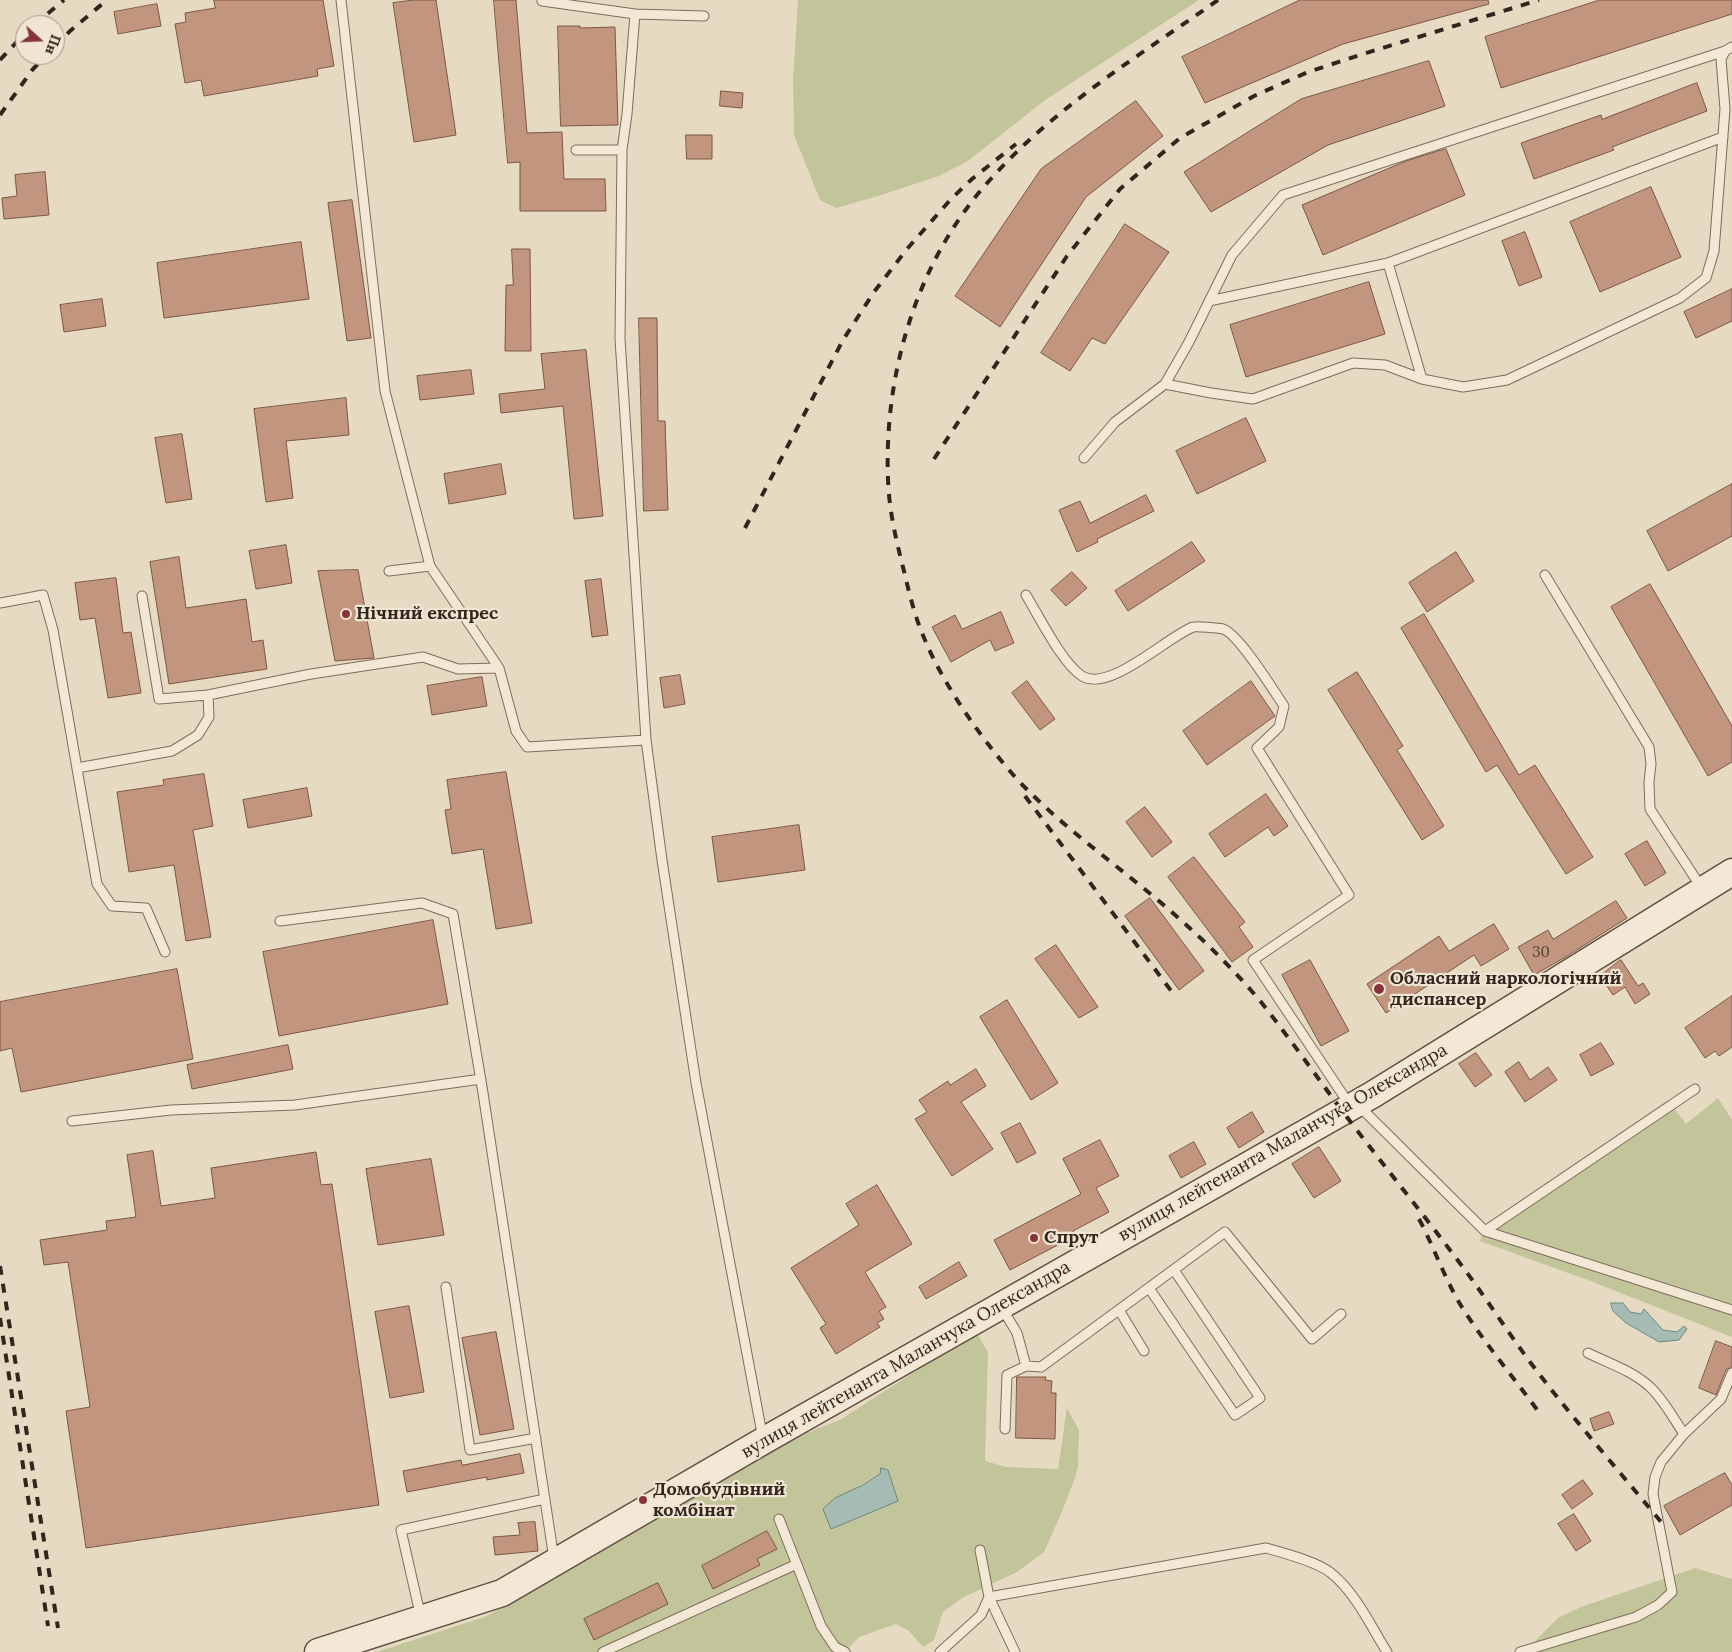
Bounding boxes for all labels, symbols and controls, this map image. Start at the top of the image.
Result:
north arrow [15,15,65,65]
text: Пн [41,32,65,57]
place label: Нічний експрес [356,603,498,625]
marker: Нічний експрес [340,608,352,620]
house number: 30 [1532,944,1550,962]
place label: Обласний наркологічний диспансер [1390,968,1621,1011]
marker: Обласний наркологічний диспансер [1372,982,1386,996]
street label: вулиця лейтенанта Маланчука Олександра [1115,1040,1451,1246]
place label: Спрут [1044,1227,1098,1249]
marker: Спрут [1028,1232,1040,1244]
street label: вулиця лейтенанта Маланчука Олександра [738,1257,1074,1463]
place label: Домобудівний комбінат [653,1479,785,1522]
marker: Домобудівний комбінат [637,1494,649,1506]

